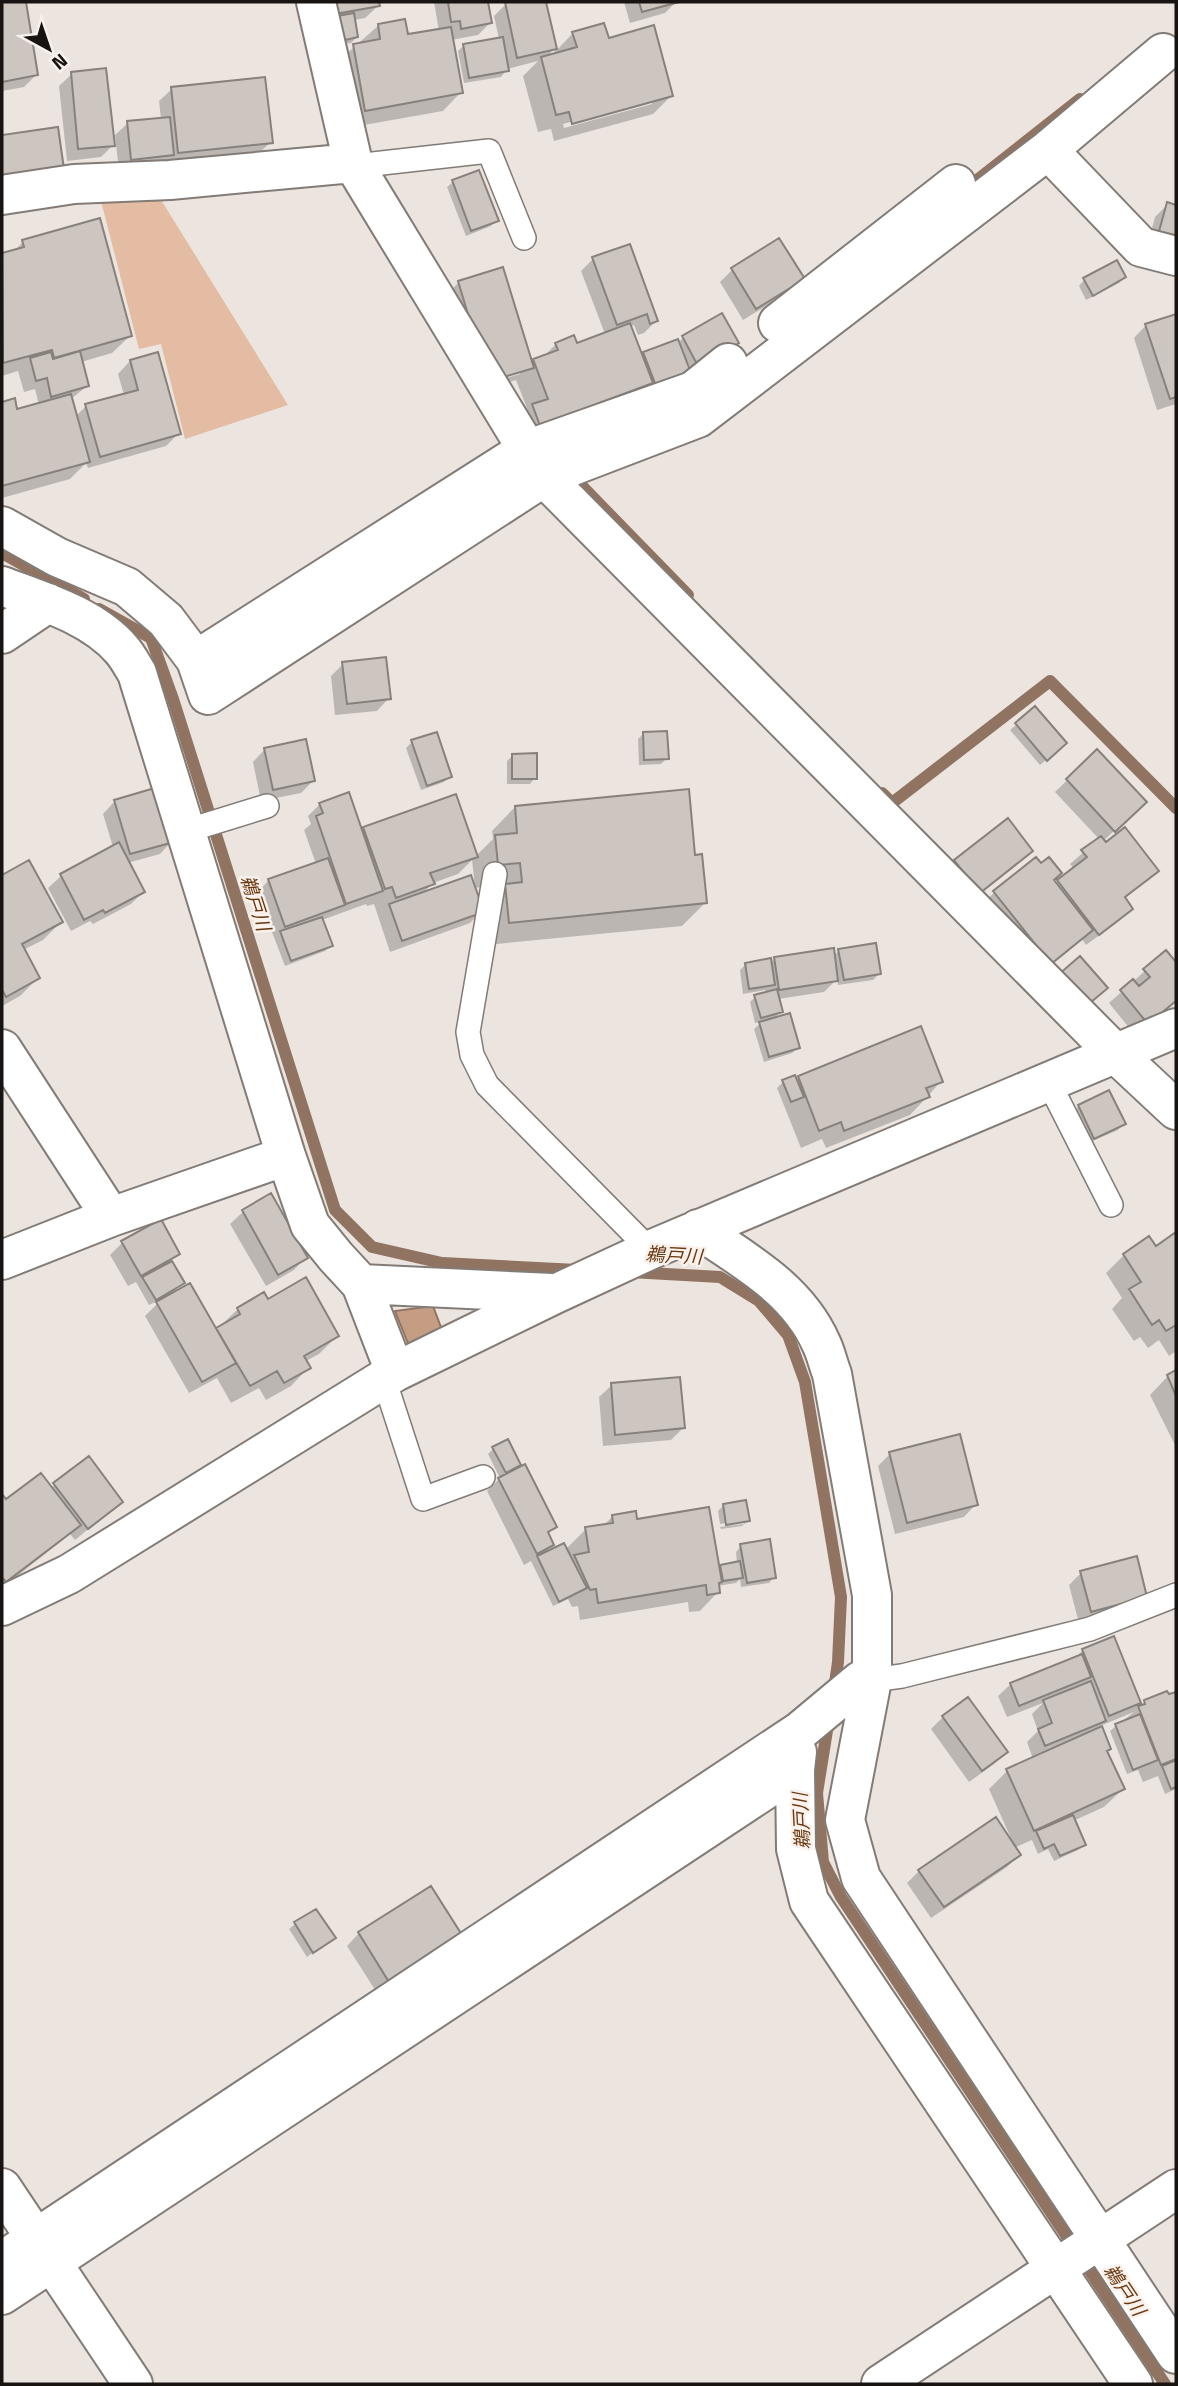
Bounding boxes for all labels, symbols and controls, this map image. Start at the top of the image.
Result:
north arrow [14,14,84,84]
text: N [46,47,75,78]
water label: 鵜戸川 [234,871,280,936]
water label: 鵜戸川 [645,1239,705,1271]
water label: 鵜戸川 [784,1790,816,1850]
water label: 鵜戸川 [1097,2258,1154,2323]

